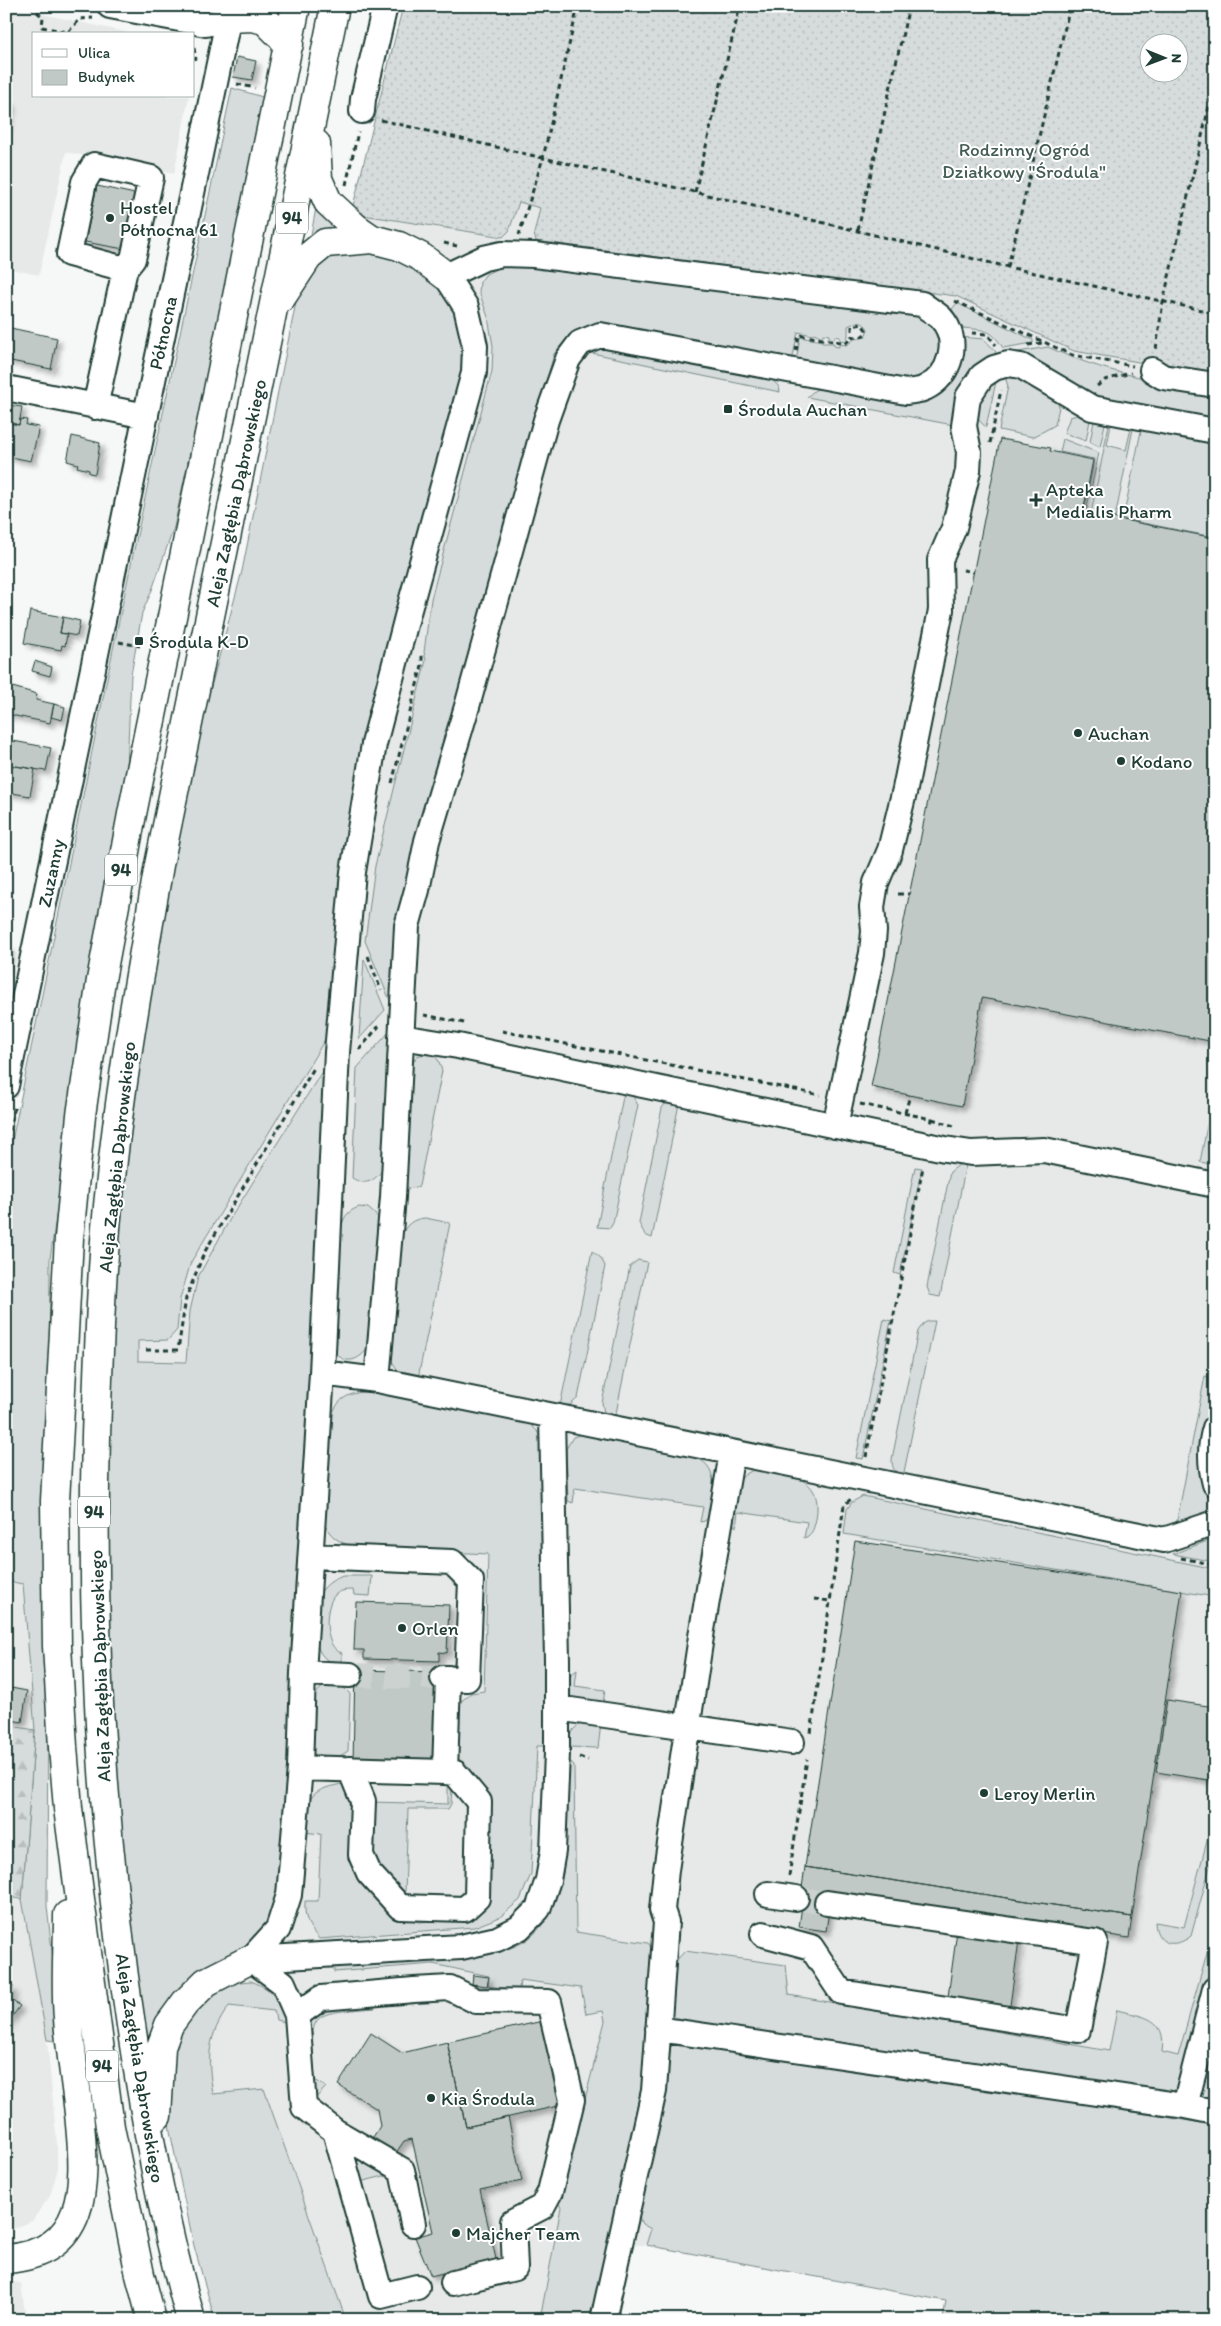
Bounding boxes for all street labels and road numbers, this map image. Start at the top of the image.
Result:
road number: 94 [276,202,308,234]
street label: Północna [144,294,182,372]
street label: Aleja Zagłębia Dąbrowskiego [201,377,271,609]
street label: Zuzanny [33,837,69,909]
road number: 94 [105,854,137,886]
street label: Aleja Zagłębia Dąbrowskiego [93,1040,141,1274]
road number: 94 [78,1496,110,1528]
street label: Aleja Zagłębia Dąbrowskiego [84,1550,116,1782]
street label: Aleja Zagłębia Dąbrowskiego [110,1951,170,2185]
road number: 94 [86,2050,118,2082]

